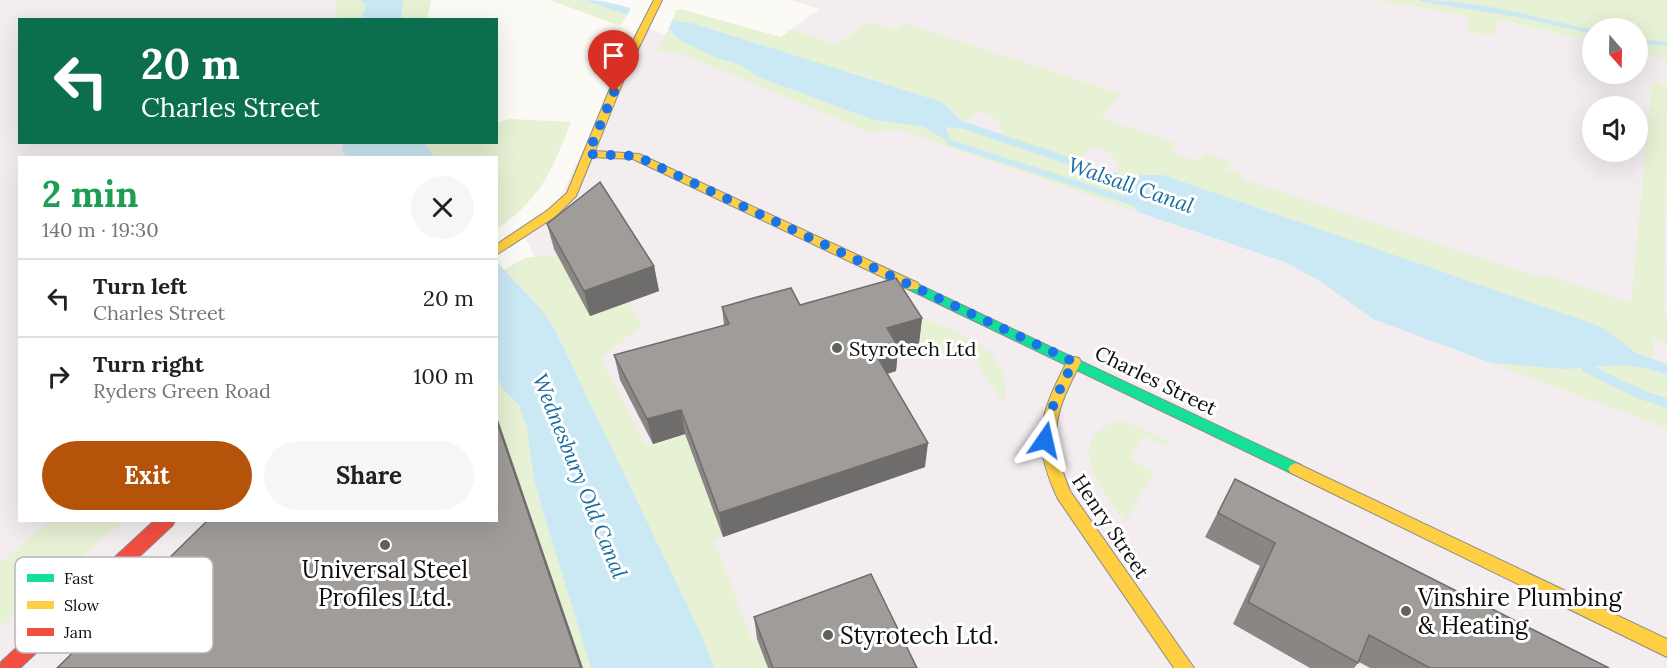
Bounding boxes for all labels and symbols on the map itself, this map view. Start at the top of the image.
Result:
north arrow [1582,18,1648,84]
pin [588,30,639,92]
water label: Walsall Canal [1065,151,1197,219]
place label: Styrotech Ltd [849,336,976,361]
street label: Charles Street [1091,340,1221,420]
marker: Styrotech Ltd [830,341,844,355]
water label: Wednesbury Old Canal [527,370,633,582]
position arrow [1013,408,1077,472]
street label: Henry Street [1067,469,1155,583]
marker: Universal Steel Profiles Ltd. [378,538,392,552]
place label: Universal Steel Profiles Ltd. [302,554,468,613]
legend [15,557,213,653]
text: Fast [64,568,95,588]
place label: Vinshire Plumbing & Heating [1417,582,1622,641]
text: Slow [64,595,100,615]
marker: Vinshire Plumbing & Heating [1399,604,1413,618]
place label: Styrotech Ltd. [840,620,999,651]
text: Jam [63,622,92,642]
marker: Styrotech Ltd. [821,628,835,642]

